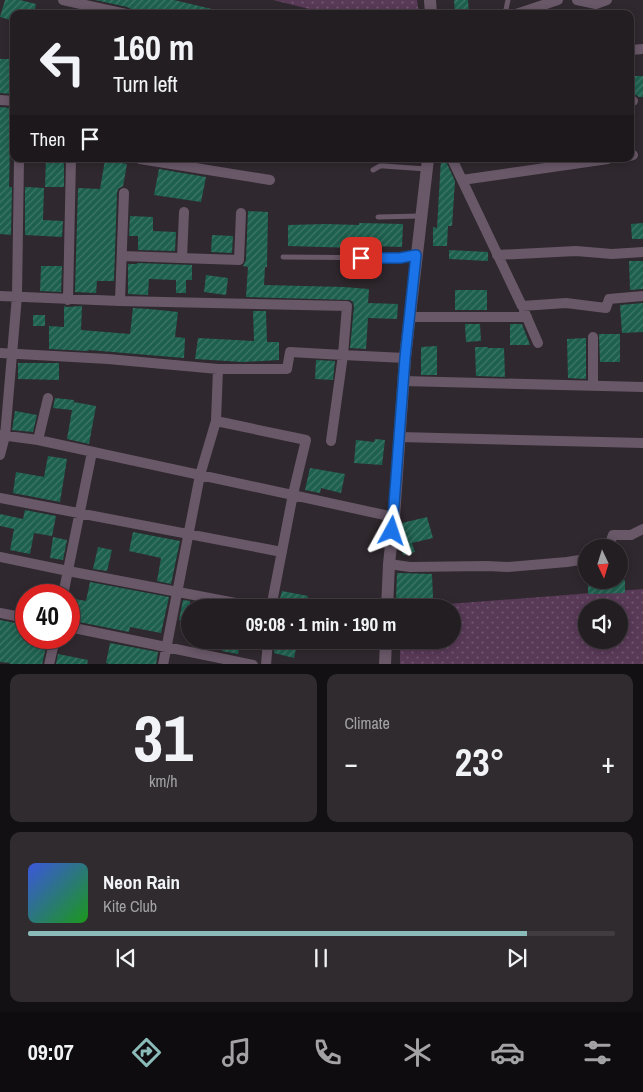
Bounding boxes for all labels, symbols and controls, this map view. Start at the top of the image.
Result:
text: 160 m [113,24,194,71]
icon: left [30,30,95,95]
text: Turn left [113,69,178,99]
icon: arrive [76,125,104,153]
text: Then [30,126,66,152]
pin [340,237,382,279]
icon: arrive [347,244,375,272]
position arrow [365,504,417,556]
north arrow [578,539,628,589]
map controls [578,539,628,649]
speed limit sign: 40 [15,584,80,649]
button: sound [578,599,628,649]
text: 09:08 · 1 min · 190 m [246,611,396,637]
text: 31 [134,694,193,781]
text: Climate [345,712,390,734]
text: 23° [455,737,505,788]
text: − [345,744,358,782]
text: + [602,744,615,782]
text: km/h [149,770,177,792]
text: Neon Rain [103,869,180,895]
text: Kite Club [103,895,157,917]
icon: previous [112,944,140,972]
icon: pause [307,944,335,972]
icon: next [503,944,531,972]
icon: directions [129,1035,164,1070]
icon: music [219,1035,254,1070]
icon: phone [310,1035,345,1070]
icon: climate [400,1035,435,1070]
icon: car [490,1035,525,1070]
icon: filters [580,1035,615,1070]
text: 09:07 [28,1037,74,1067]

